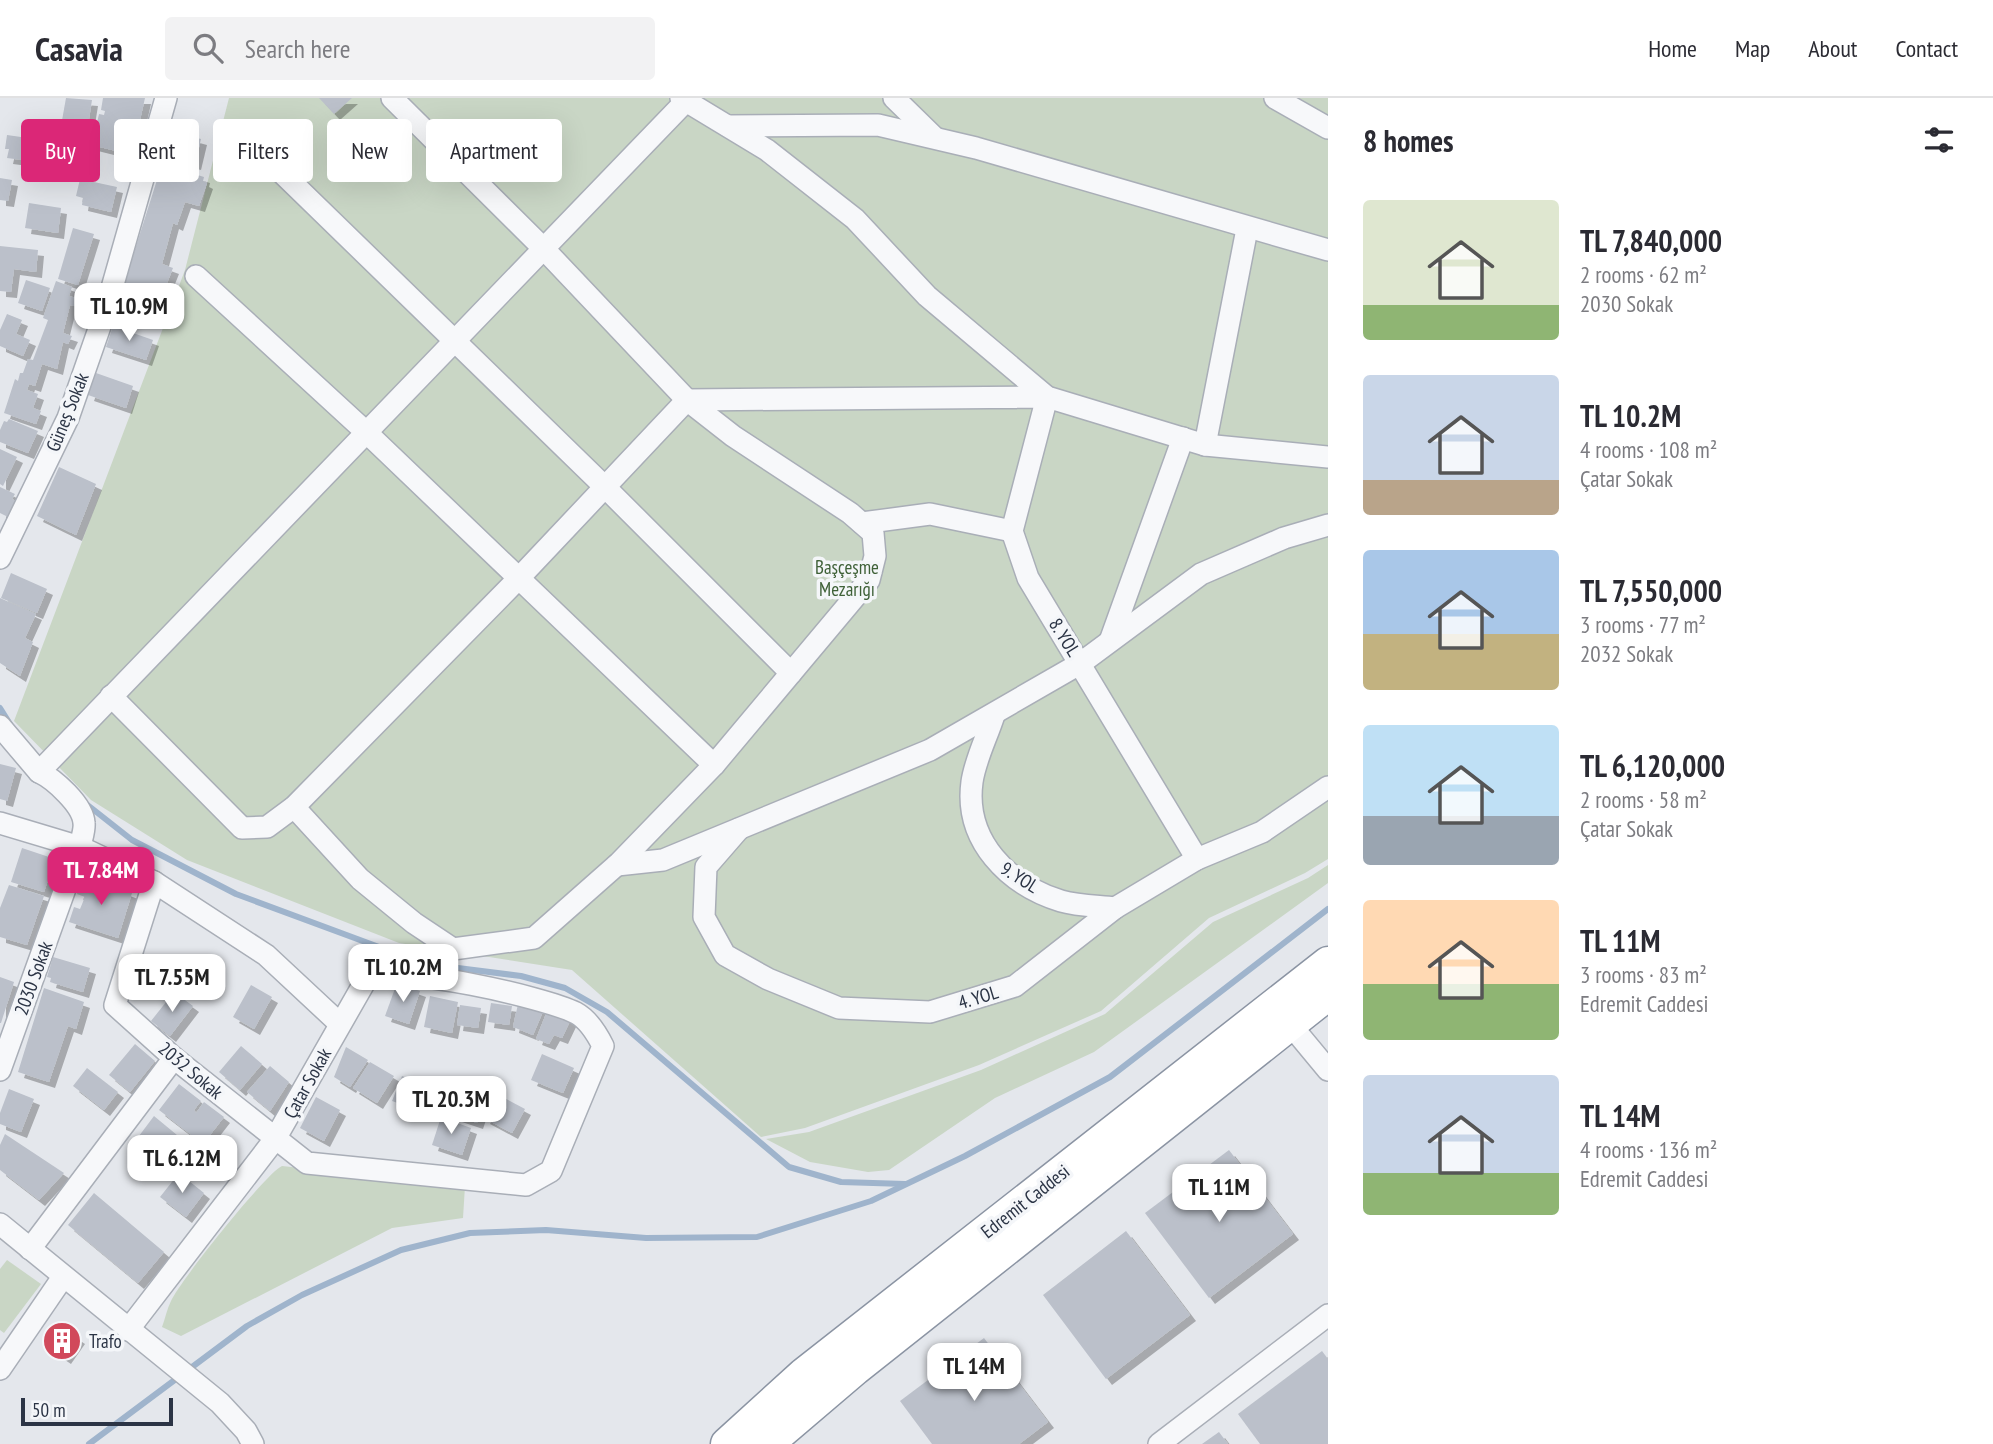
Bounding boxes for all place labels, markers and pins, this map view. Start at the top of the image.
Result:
pin: TL 10.9M [57,284,201,343]
pin: TL 7.84M [29,848,173,907]
pin: TL 10.2M [331,944,475,1004]
pin: TL 7.55M [100,954,244,1014]
pin: TL 20.3M [379,1076,523,1136]
pin: TL 6.12M [110,1136,254,1195]
pin: TL 11M [1162,1164,1276,1224]
building icon: Trafo [41,1320,83,1362]
place label: Trafo [89,1329,122,1353]
pin: TL 14M [917,1344,1031,1403]

